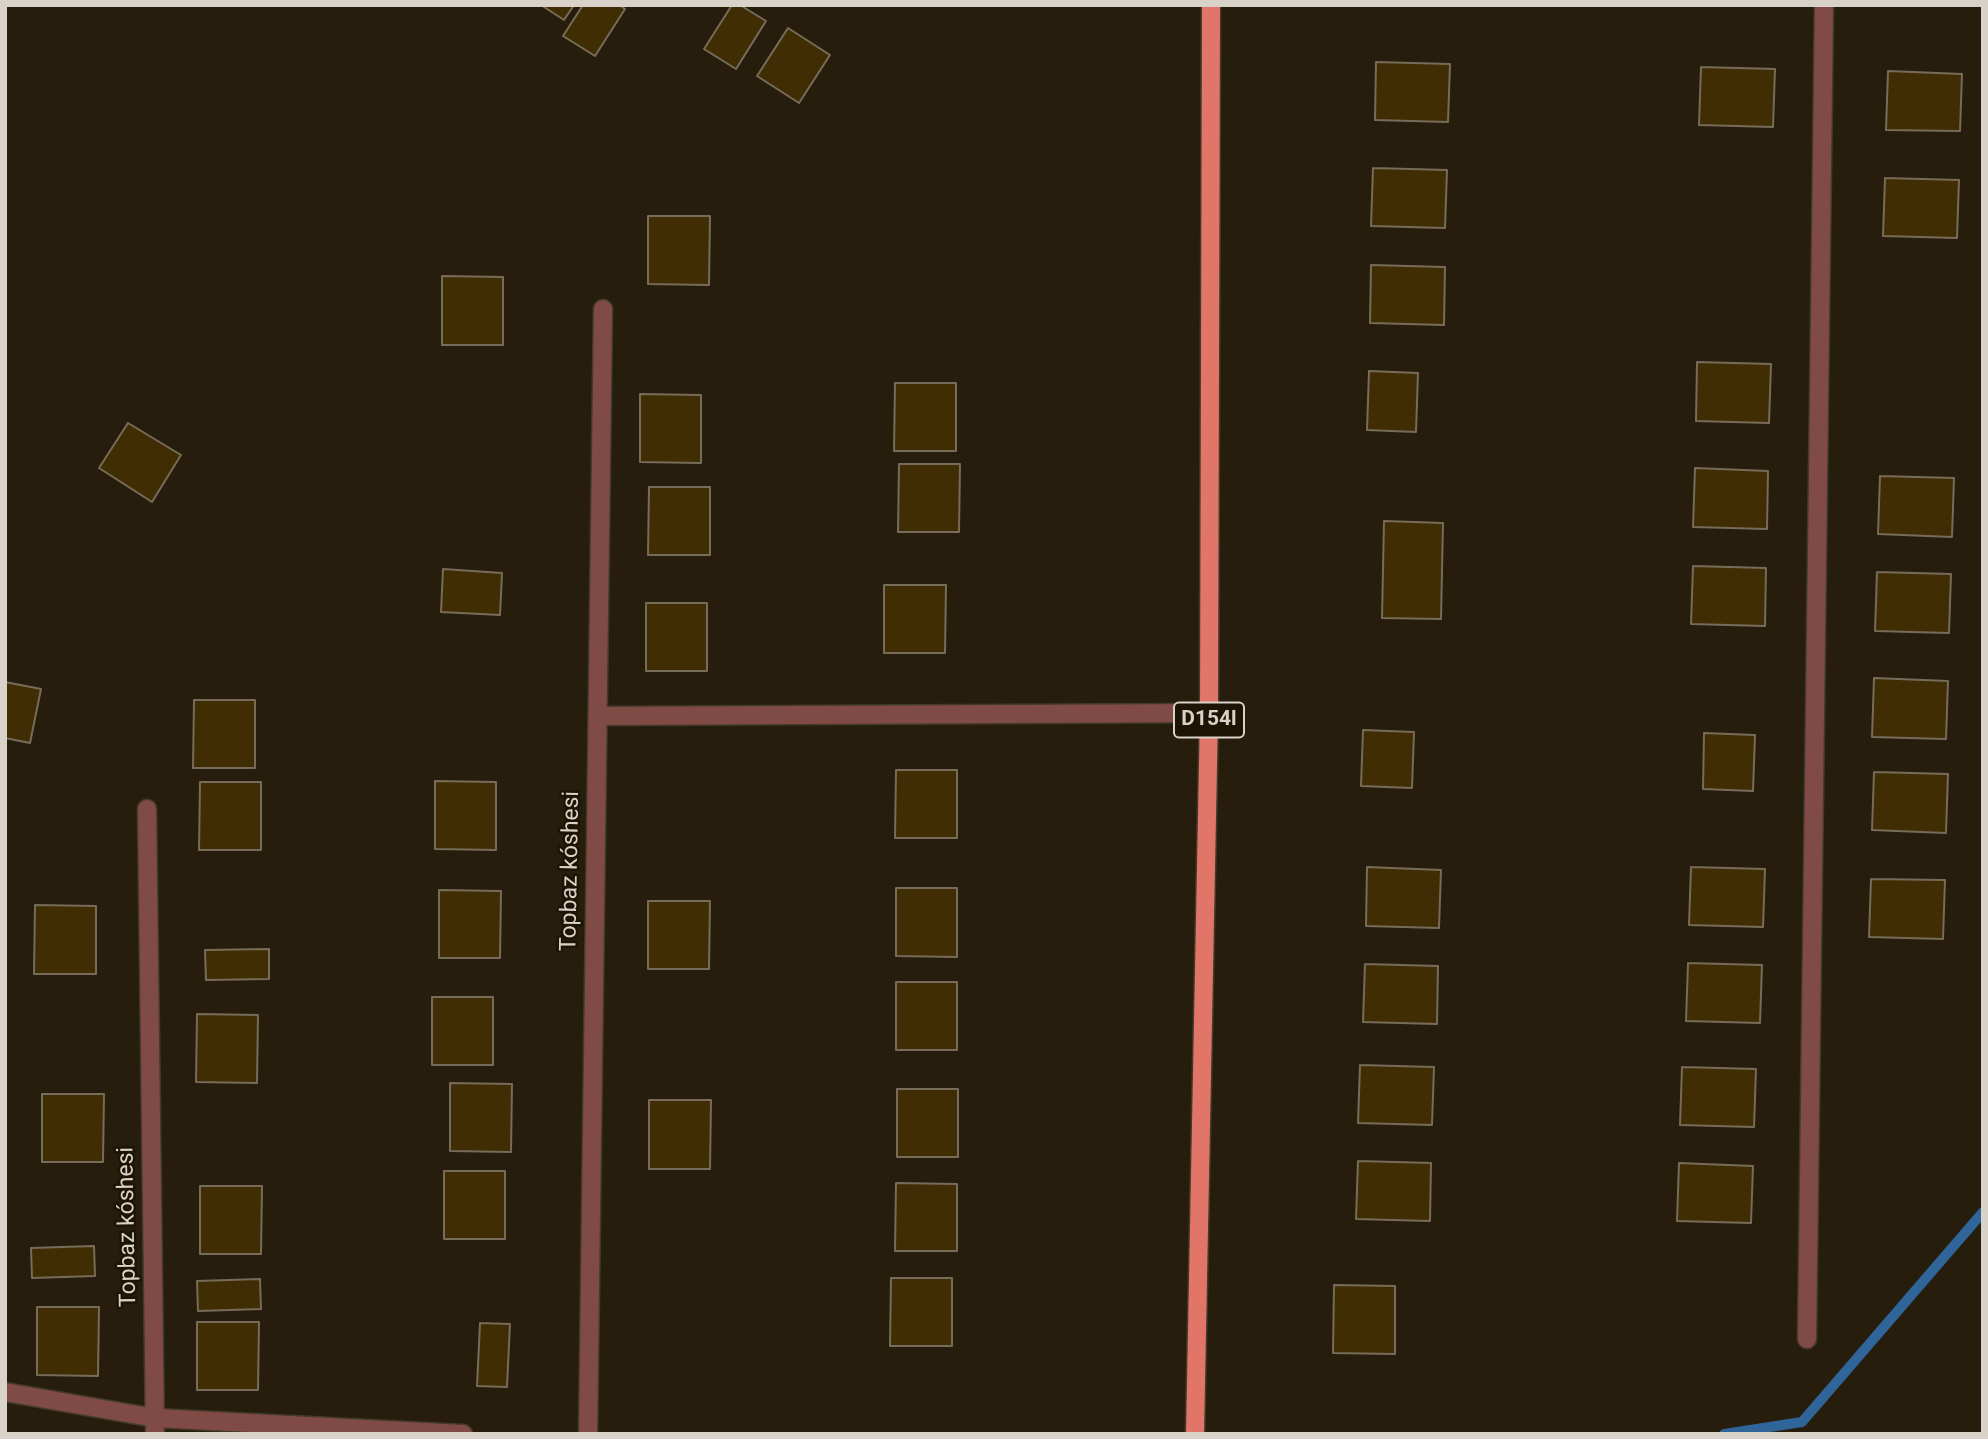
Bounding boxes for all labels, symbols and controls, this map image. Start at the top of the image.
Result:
road number: D154l [1174,702,1244,738]
street label: Topbaz kóshesi [556,791,586,951]
street label: Topbaz kóshesi [113,1147,143,1307]

